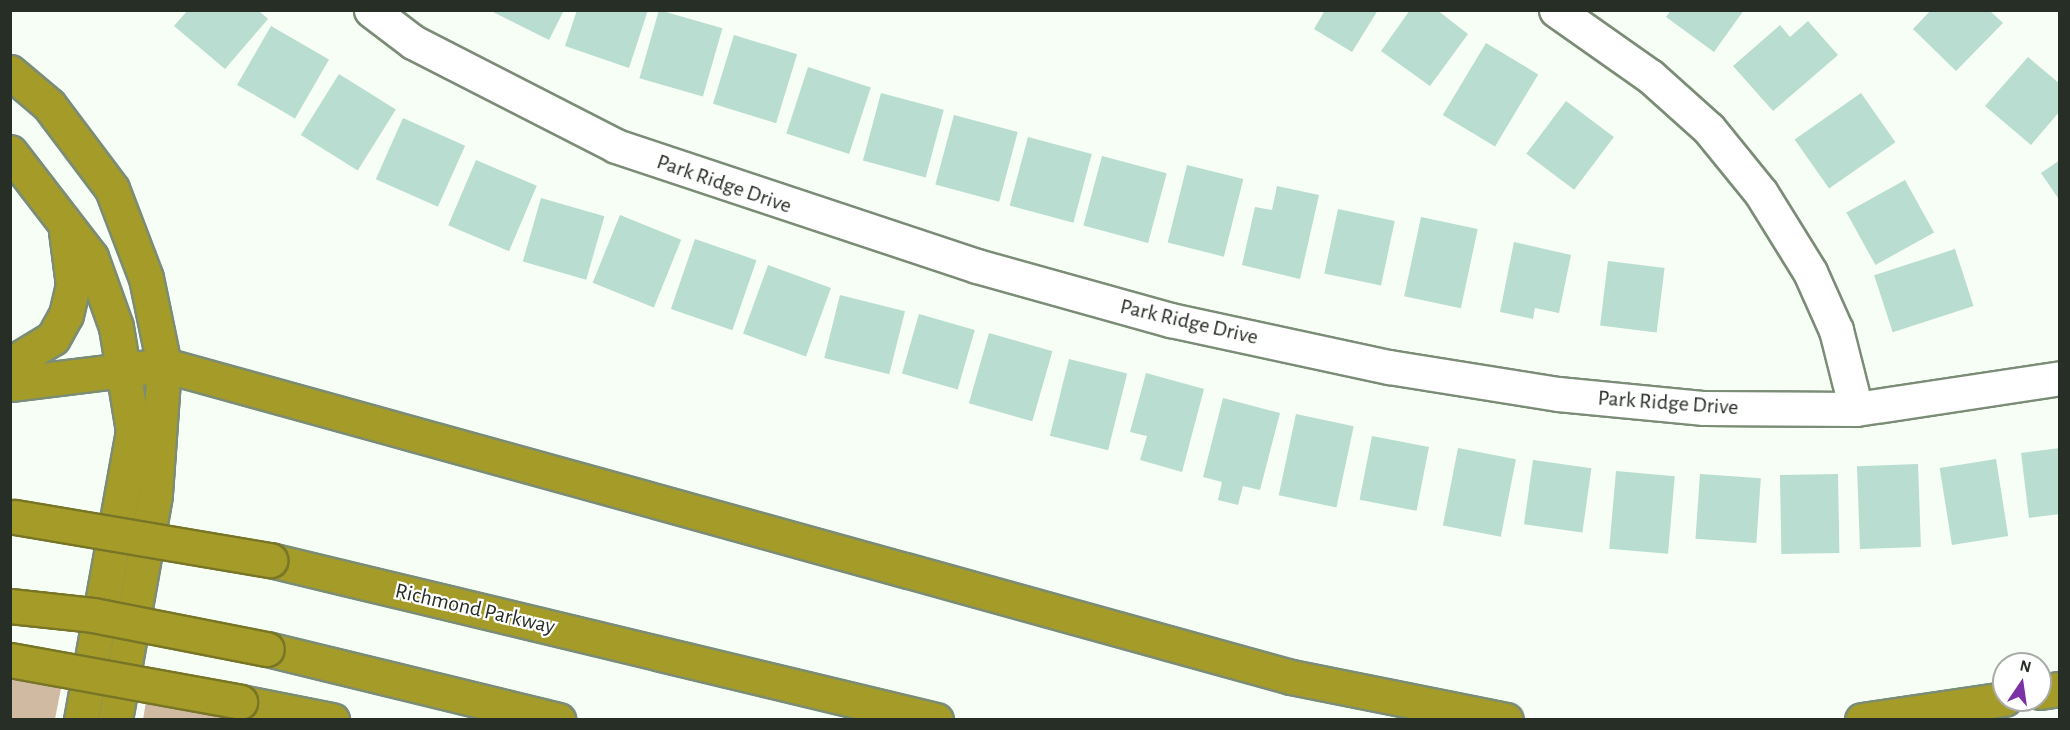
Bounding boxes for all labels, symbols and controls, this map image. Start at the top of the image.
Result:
street label: Park Ridge Drive [653,149,795,219]
street label: Park Ridge Drive [1117,293,1261,351]
street label: Park Ridge Drive [1597,385,1739,421]
street label: Richmond Parkway [392,578,558,640]
north arrow [1992,652,2052,712]
text: N [2018,657,2033,675]

